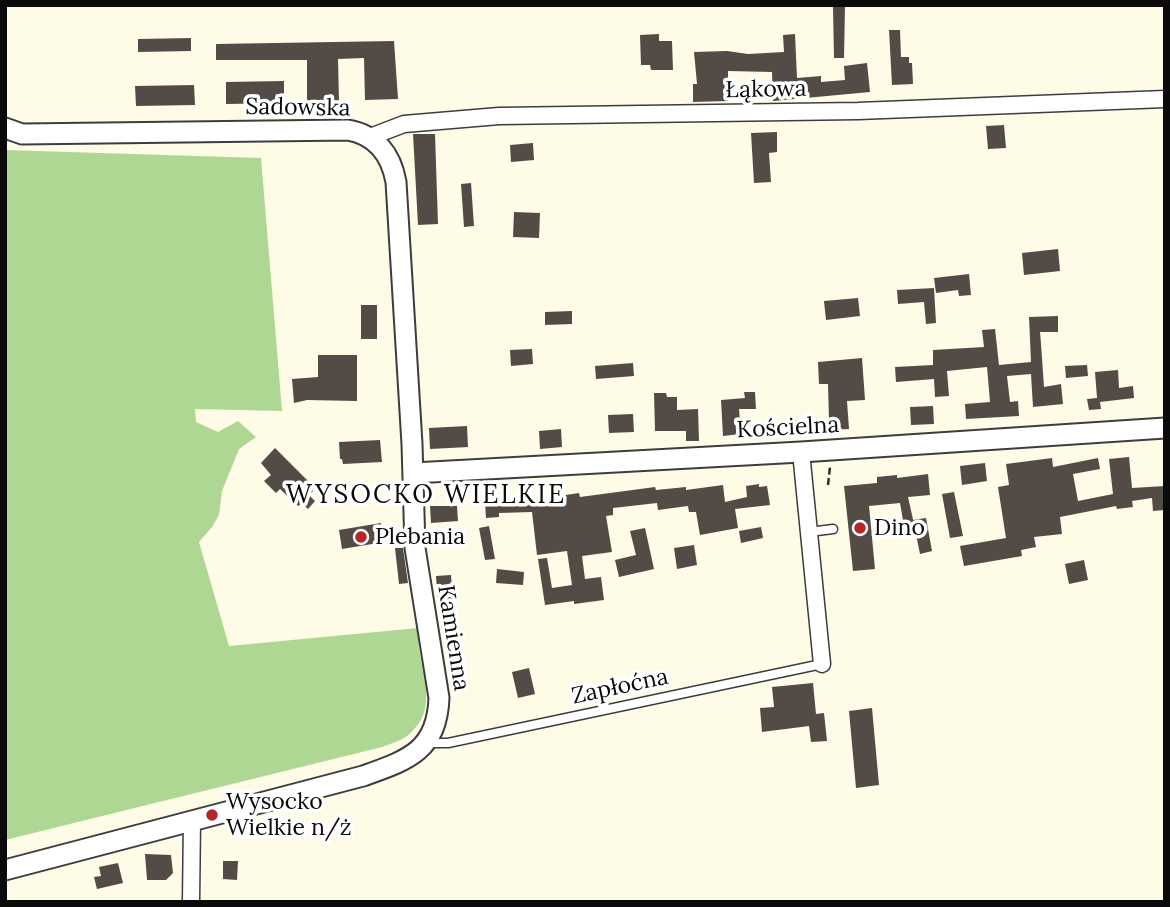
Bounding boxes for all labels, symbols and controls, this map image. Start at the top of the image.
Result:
street label: Łąkowa [725,75,807,105]
street label: Sadowska [245,93,351,123]
street label: Kościelna [736,412,840,444]
district label: WYSOCKO WIELKIE [288,480,564,512]
place label: Dino [874,514,925,542]
marker: Dino [852,520,868,536]
place label: Plebania [375,523,465,551]
marker: Plebania [353,529,369,545]
street label: Kamienna [431,583,475,693]
street label: Zapłoćna [569,663,671,711]
place label: Wysocko Wielkie n/ż [226,788,351,842]
marker: Wysocko Wielkie n/ż [204,807,220,823]

